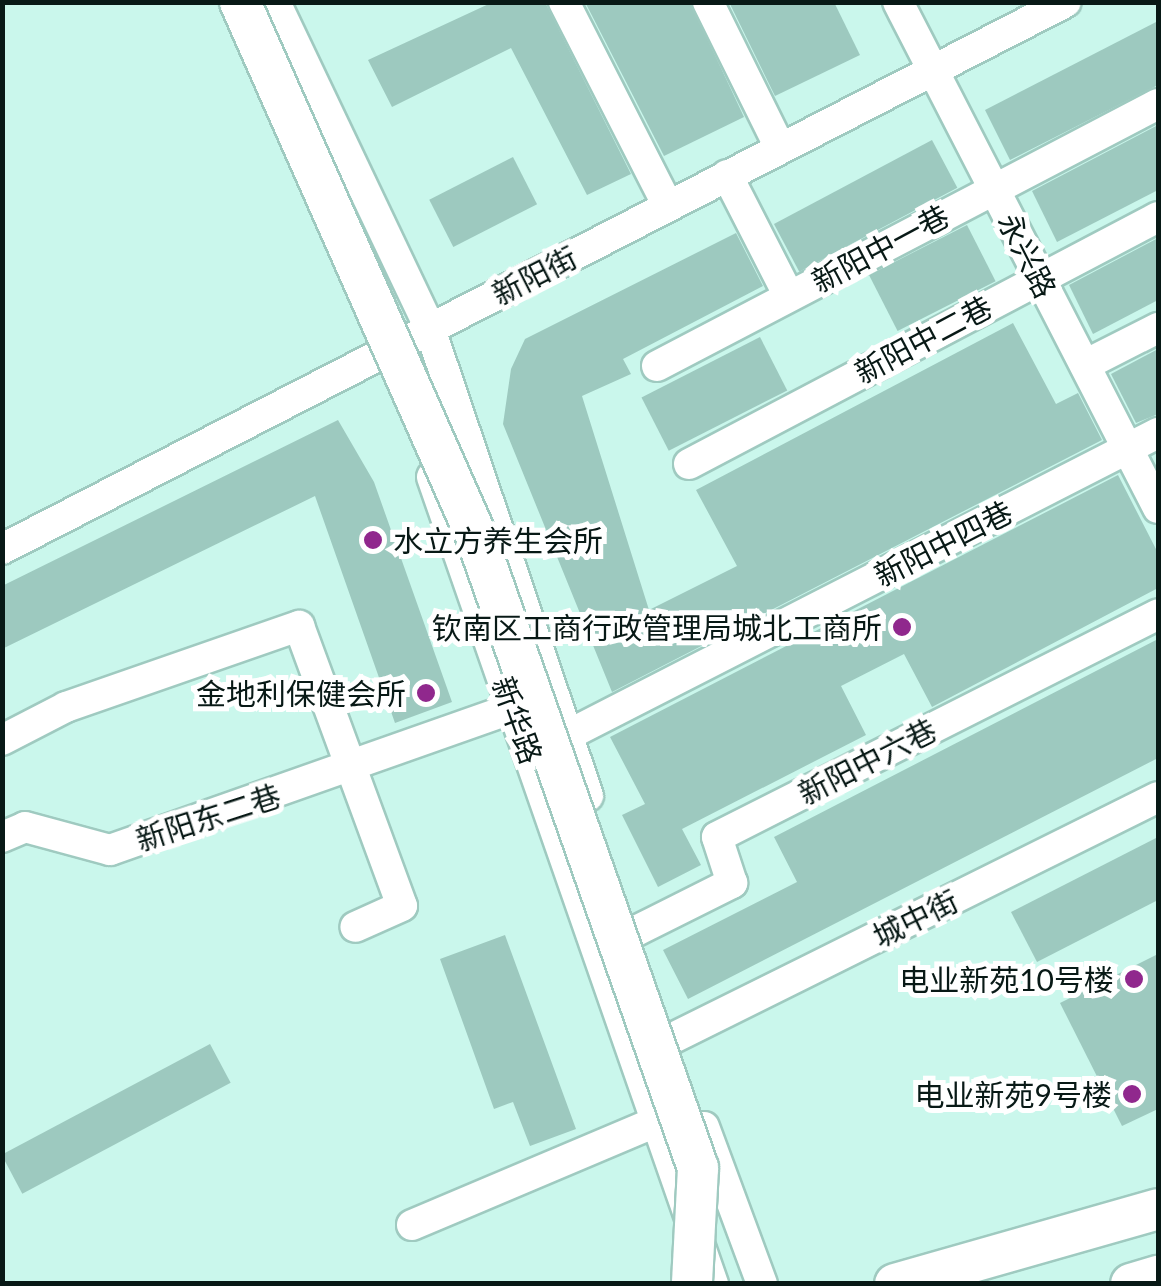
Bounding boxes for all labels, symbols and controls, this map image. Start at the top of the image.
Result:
street label: 新阳中一巷 [805,197,955,299]
street label: 永兴路 [992,207,1064,303]
street label: 新阳街 [486,239,582,311]
street label: 新阳中二巷 [848,288,998,390]
street label: 新阳中四巷 [868,493,1018,593]
place label: 水立方养生会所 [393,522,603,558]
marker: 水立方养生会所 [362,529,384,551]
place label: 钦南区工商行政管理局城北工商所 [432,609,882,645]
marker: 钦南区工商行政管理局城北工商所 [891,616,913,638]
street label: 新华路 [486,672,550,768]
place label: 金地利保健会所 [196,675,406,711]
marker: 金地利保健会所 [415,682,437,704]
street label: 新阳中六巷 [792,711,942,811]
street label: 新阳东二巷 [131,777,285,857]
street label: 城中街 [867,882,963,954]
place label: 电业新苑10号楼 [899,961,1114,997]
marker: 电业新苑10号楼 [1123,968,1145,990]
place label: 电业新苑9号楼 [915,1076,1112,1112]
marker: 电业新苑9号楼 [1121,1083,1143,1105]

